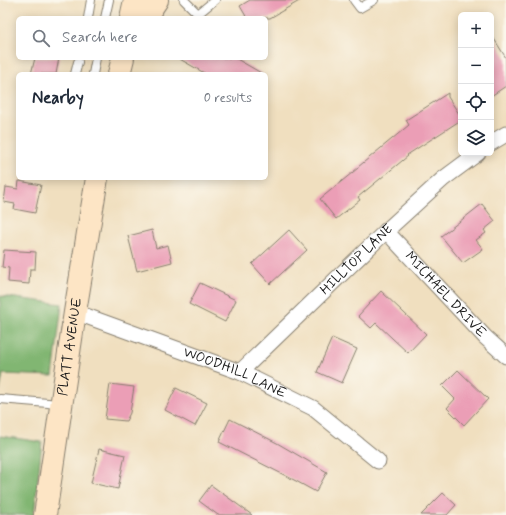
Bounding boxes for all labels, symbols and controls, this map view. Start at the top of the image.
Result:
map controls [458,12,494,156]
button: + [458,12,494,48]
search box [16,16,268,60]
icon: search [30,27,52,49]
text: Search here [62,28,138,48]
button: − [458,48,494,84]
button: locate [458,84,494,120]
text: Nearby [32,87,84,109]
text: 0 results [204,90,252,107]
button: layers [458,120,494,156]
street label: HILLTOP LANE [316,220,397,299]
street label: MICHAEL DRIVE [401,248,490,342]
street label: PLATT AVENUE [54,296,86,397]
street label: WOODHILL LANE [181,343,289,402]

